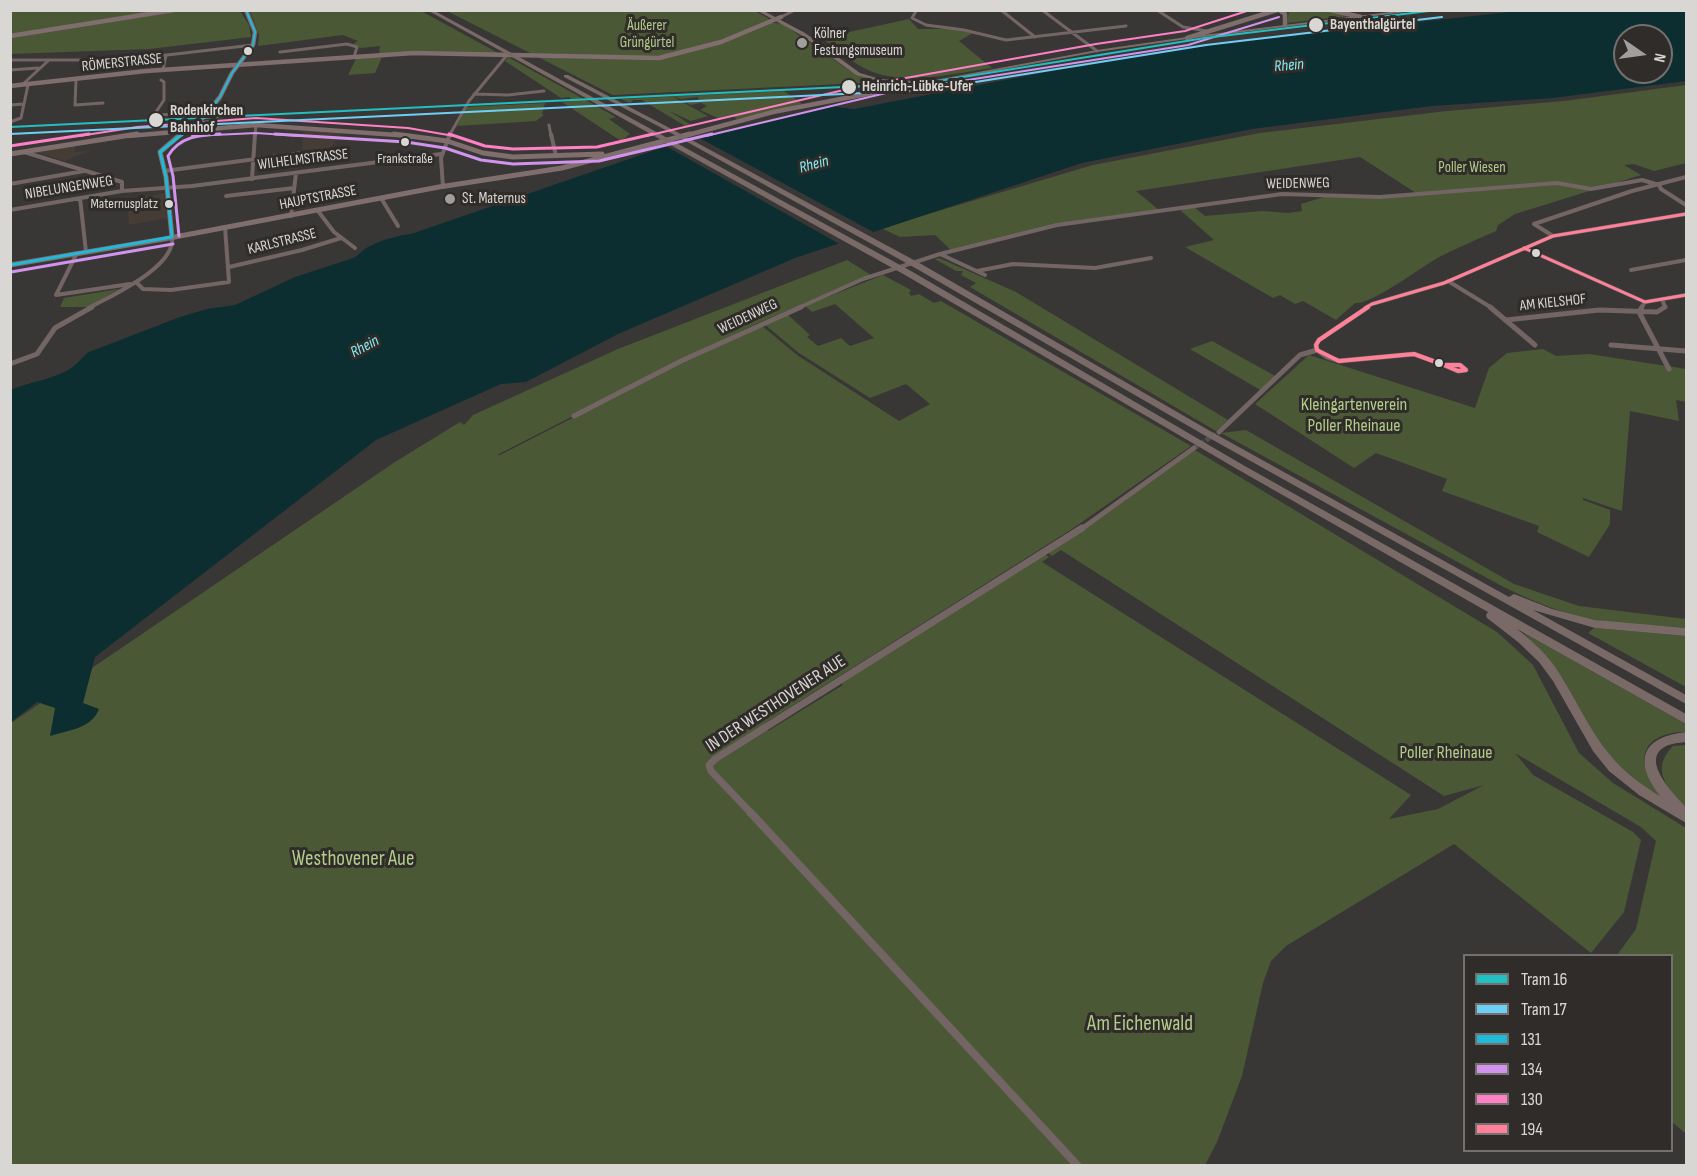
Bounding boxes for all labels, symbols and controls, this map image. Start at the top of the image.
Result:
marker: Bayenthalgürtel [1307,16,1325,34]
place label: Bayenthalgürtel [1330,16,1415,34]
park label: Äußerer Grüngürtel [620,17,674,52]
north arrow [1613,24,1673,84]
place label: Kölner Festungsmuseum [814,25,903,60]
marker: Kölner Festungsmuseum [795,36,809,50]
unlabelled marker [242,45,254,57]
street label: RÖMERSTRASSE [81,50,163,76]
text: N [1649,51,1669,64]
water label: Rhein [1273,55,1305,77]
marker: Heinrich-Lübke-Ufer [840,78,858,96]
place label: Heinrich-Lübke-Ufer [862,78,973,96]
place label: Rodenkirchen Bahnhof [170,102,243,137]
marker: Rodenkirchen Bahnhof [147,111,165,129]
marker: Frankstraße [399,136,411,148]
street label: WILHELMSTRASSE [257,146,349,174]
place label: Frankstraße [377,151,433,167]
water label: Rhein [797,152,831,178]
park label: Poller Wiesen [1438,159,1506,177]
street label: NIBELUNGENWEG [24,172,114,204]
street label: WEIDENWEG [1266,174,1330,194]
street label: HAUPTSTRASSE [278,182,358,214]
place label: St. Maternus [462,190,526,208]
marker: St. Maternus [443,192,457,206]
place label: Maternusplatz [90,196,158,212]
marker: Maternusplatz [163,198,175,210]
street label: KARLSTRASSE [246,225,318,259]
unlabelled marker [1530,247,1542,259]
street label: AM KIELSHOF [1519,291,1587,315]
street label: WEIDENWEG [715,295,781,339]
water label: Rhein [347,332,383,362]
unlabelled marker [1433,357,1445,369]
park label: Kleingartenverein Poller Rheinaue [1301,394,1407,436]
street label: IN DER WESTHOVENER AUE [702,651,850,757]
park label: Poller Rheinaue [1399,742,1493,764]
park label: Westhovener Aue [292,847,414,873]
legend [1463,954,1673,1152]
text: Tram 16 [1521,969,1567,990]
text: Tram 17 [1521,999,1567,1020]
park label: Am Eichenwald [1087,1012,1193,1038]
text: 131 [1521,1029,1541,1050]
text: 134 [1521,1059,1542,1080]
text: 130 [1521,1089,1543,1110]
text: 194 [1521,1119,1543,1140]

